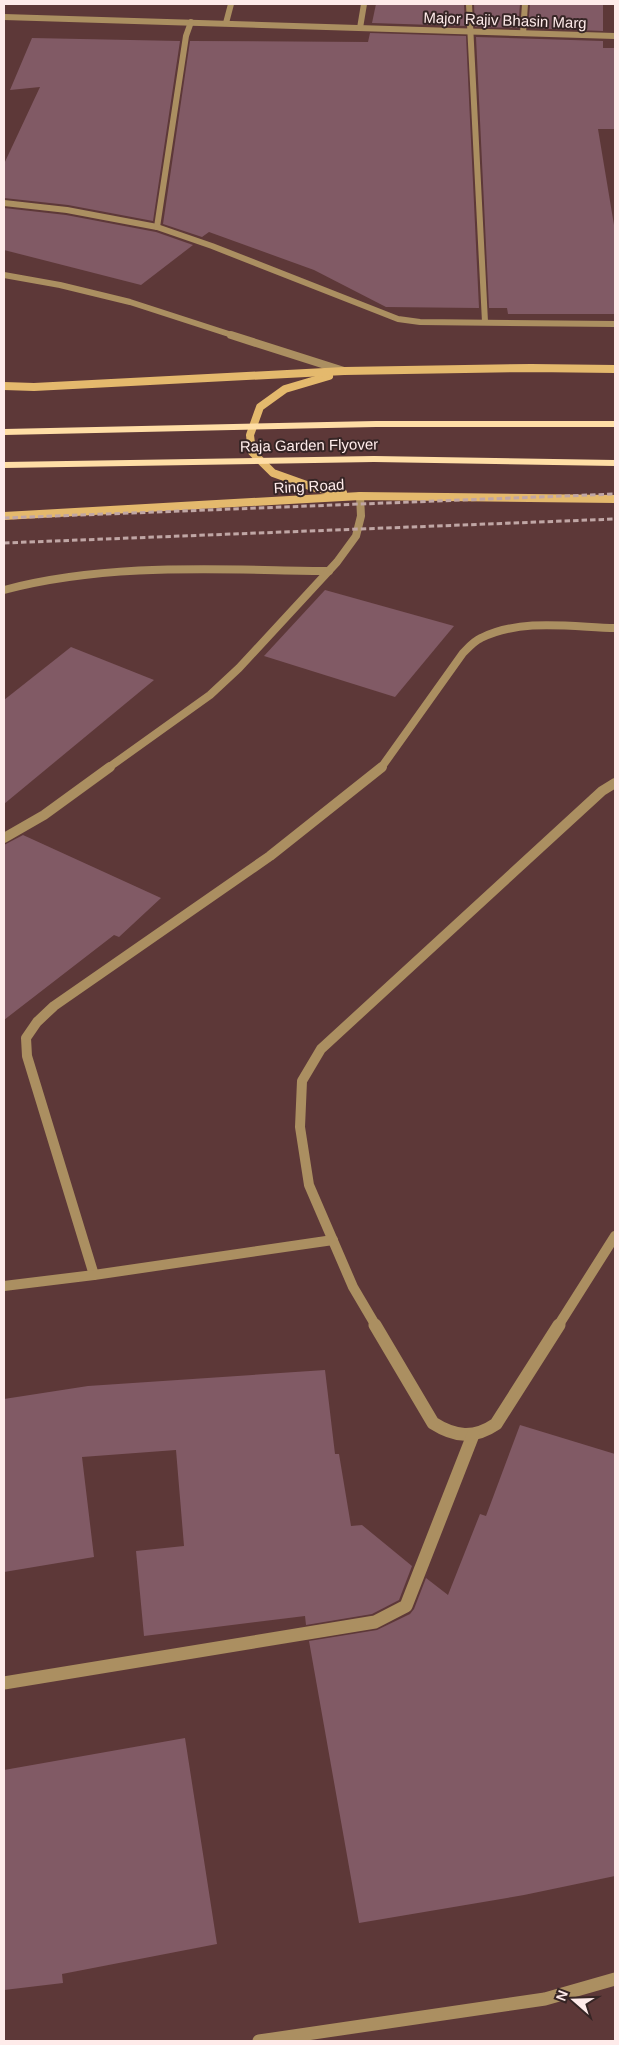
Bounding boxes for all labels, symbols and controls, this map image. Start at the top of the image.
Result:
street label: Major Rajiv Bhasin Marg [423,9,587,31]
street label: Raja Garden Flyover [240,435,378,455]
street label: Ring Road [273,476,345,496]
north arrow [549,1975,599,2025]
text: N [553,1988,571,2003]

